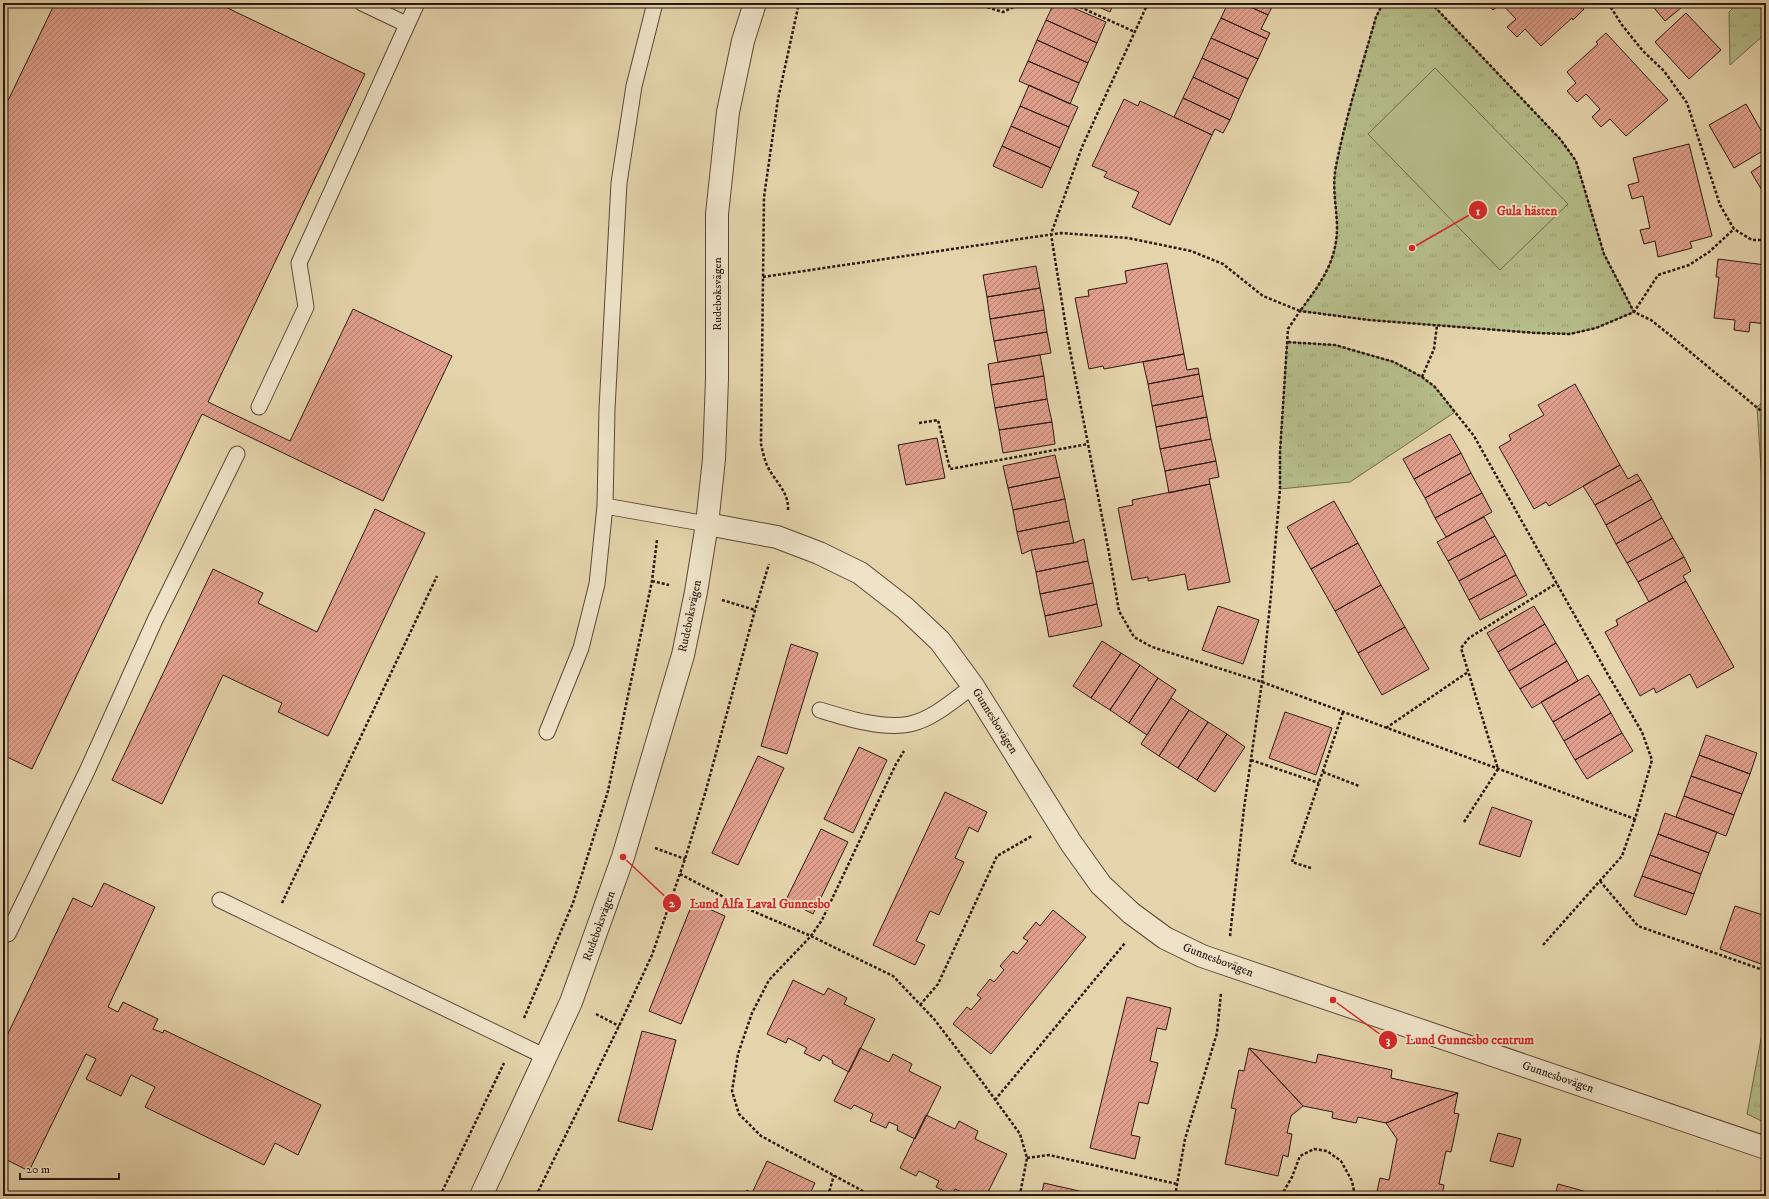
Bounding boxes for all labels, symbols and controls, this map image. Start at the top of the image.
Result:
callout: Gula hästen [1468,198,1565,223]
text: Gula hästen [1497,203,1558,219]
text: 1 [1476,204,1481,219]
street label: Rudeboksvägen [710,256,725,331]
street label: Rudeboksvägen [675,578,705,654]
street label: Gunnesbovägen [969,685,1022,757]
street label: Rudeboksvägen [579,888,619,963]
callout: Lund Alfa Laval Gunnesbo [662,891,839,916]
text: 2 [669,896,676,911]
text: Lund Alfa Laval Gunnesbo [690,896,831,912]
street label: Gunnesbovägen [1180,940,1256,981]
callout: Lund Gunnesbo centrum [1378,1027,1542,1052]
text: Lund Gunnesbo centrum [1406,1032,1534,1048]
text: 3 [1386,1033,1391,1048]
street label: Gunnesbovägen [1520,1058,1596,1096]
scale bar [20,1155,119,1181]
text: 20 m [26,1162,50,1177]

